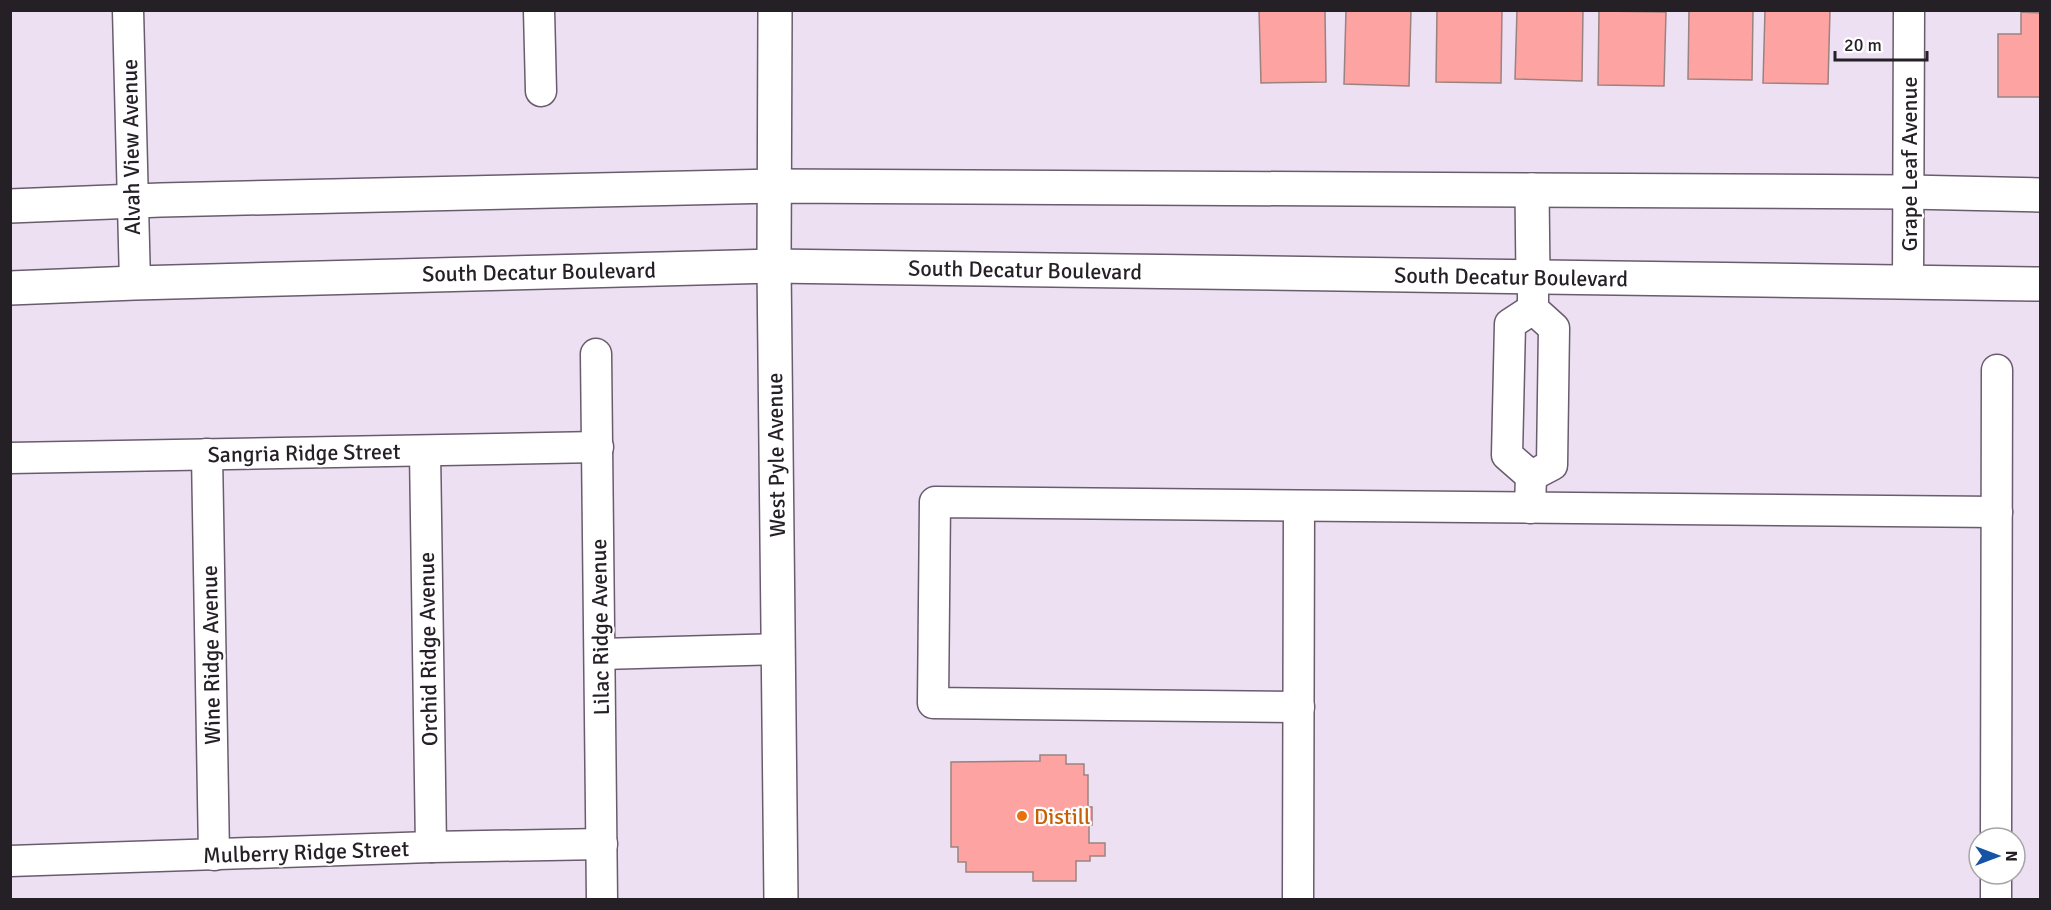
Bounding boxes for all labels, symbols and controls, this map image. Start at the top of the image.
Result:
scale bar [1835,24,1926,62]
text: 20 m [1844,34,1882,56]
street label: Alvah View Avenue [116,59,146,235]
street label: Grape Leaf Avenue [1896,77,1923,251]
street label: South Decatur Boulevard [908,254,1142,286]
street label: South Decatur Boulevard [422,256,656,288]
street label: South Decatur Boulevard [1394,261,1628,293]
street label: West Pyle Avenue [761,372,791,538]
street label: Sangria Ridge Street [207,438,401,468]
street label: Lilac Ridge Avenue [585,538,615,716]
street label: Orchid Ridge Avenue [413,552,443,746]
street label: Wine Ridge Avenue [196,565,226,745]
place label: Distill [1034,803,1090,830]
marker: Distill [1015,809,1029,823]
north arrow [1967,826,2027,886]
street label: Mulberry Ridge Street [202,835,410,869]
text: N [2001,850,2021,862]

